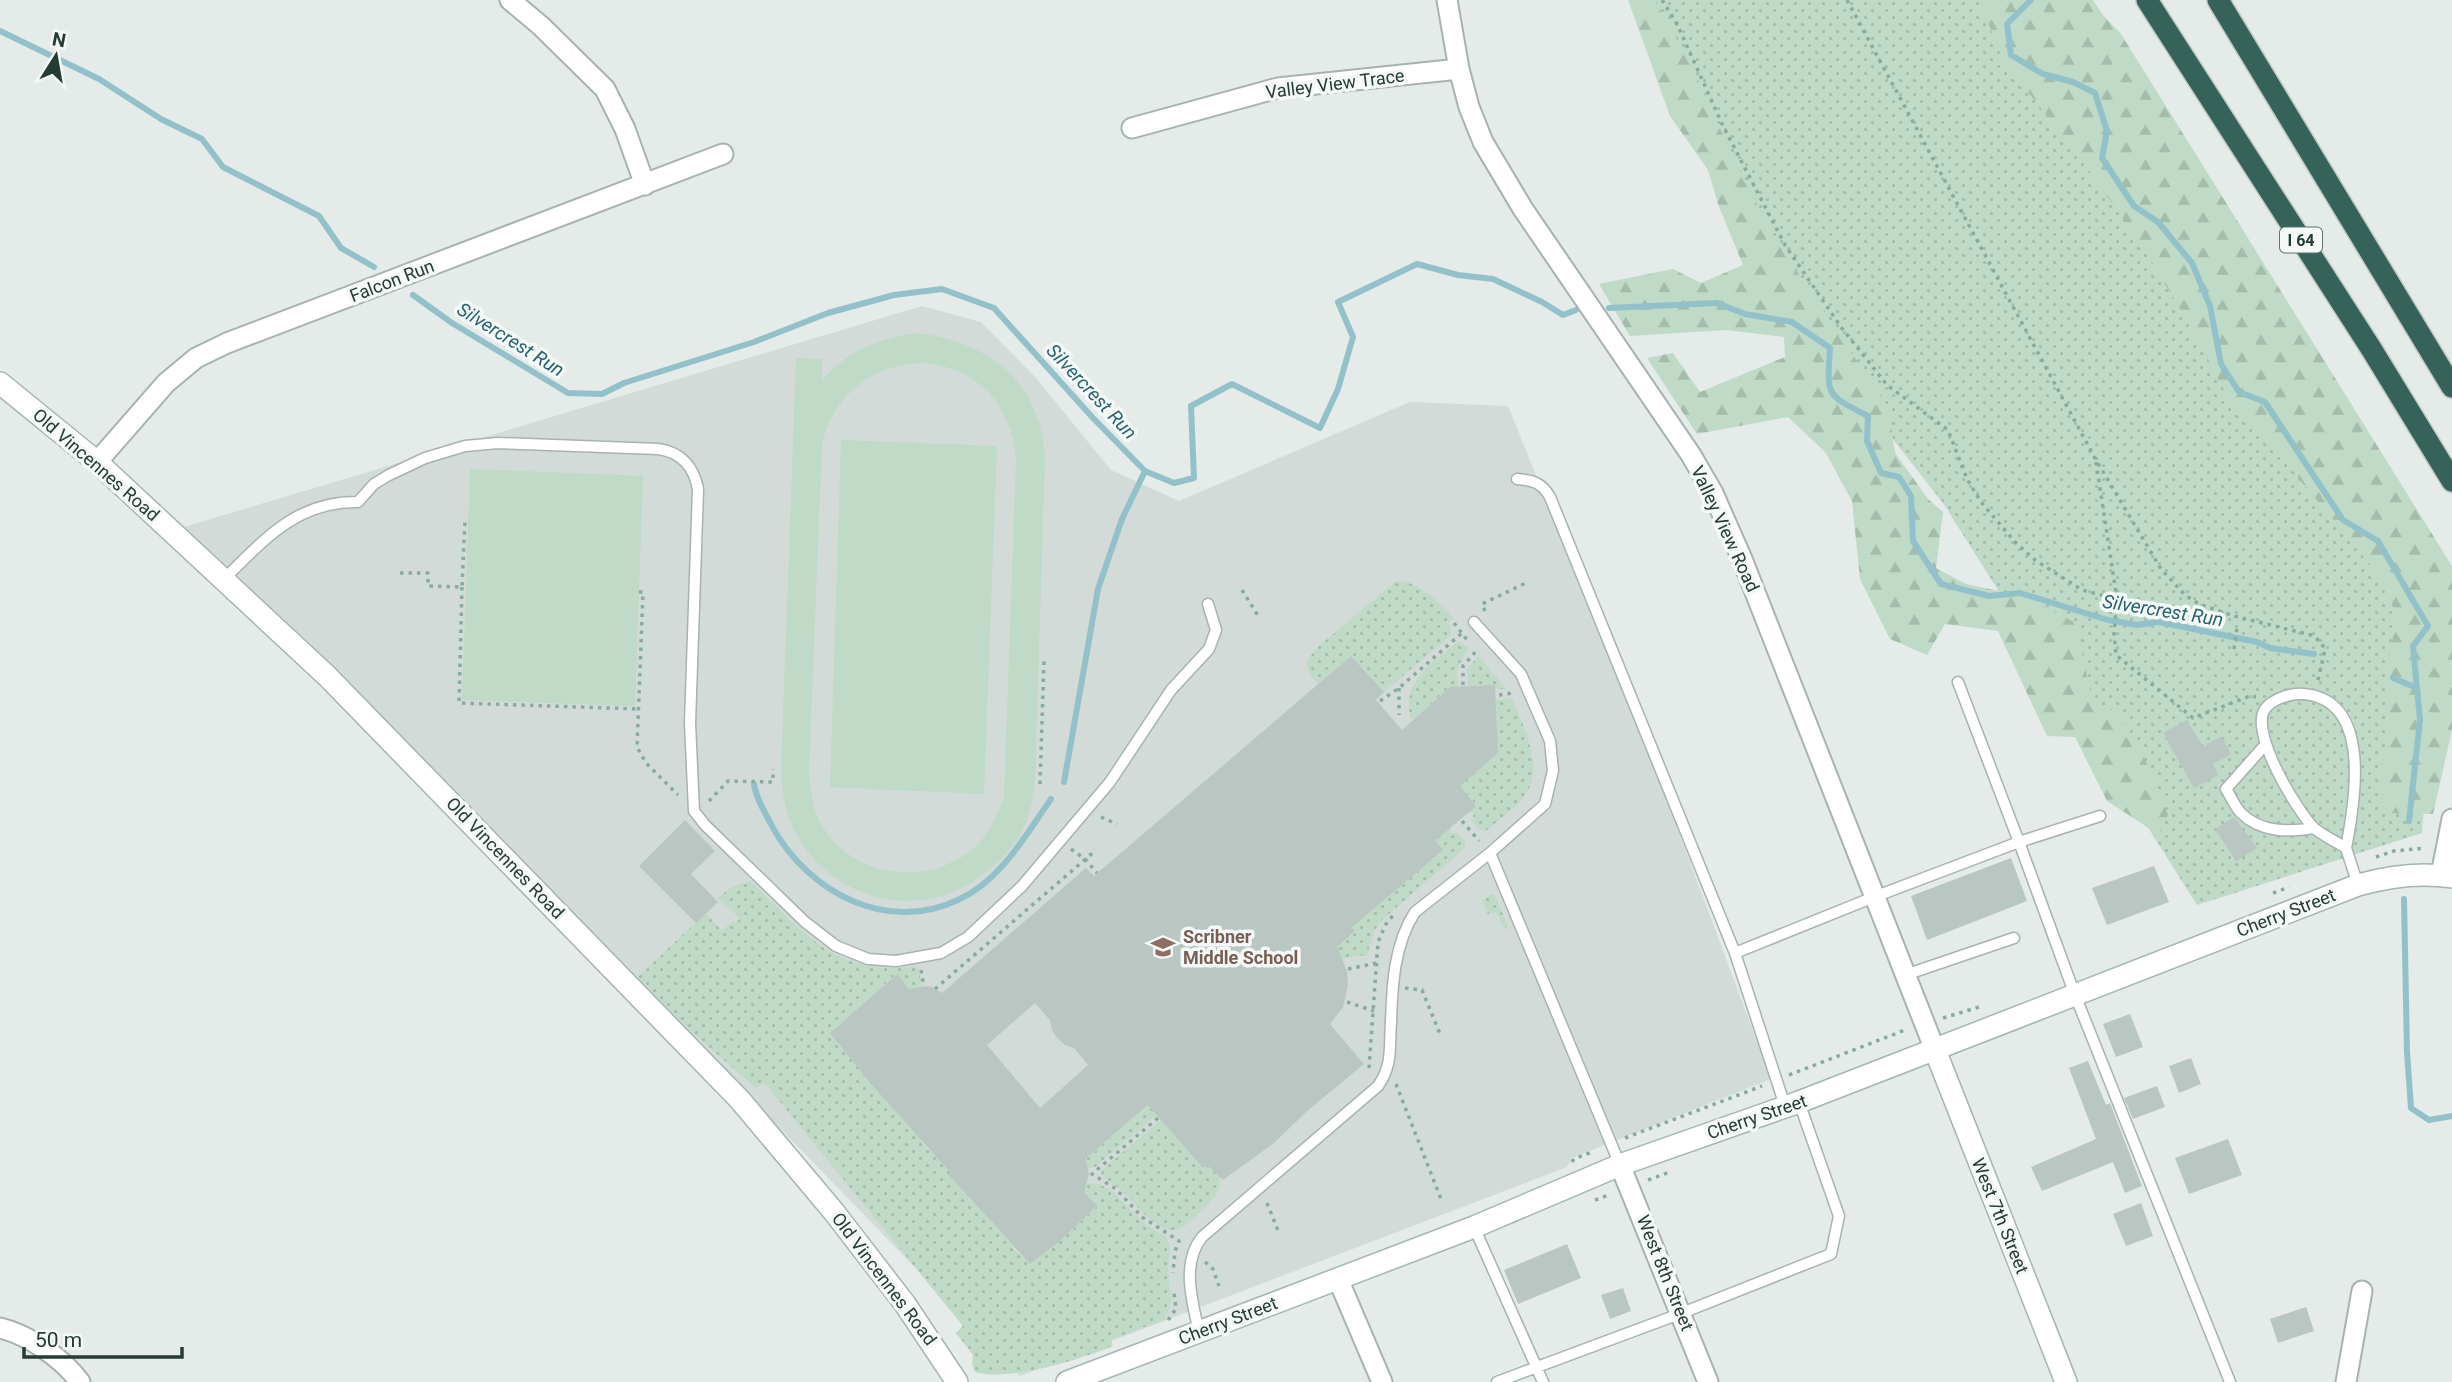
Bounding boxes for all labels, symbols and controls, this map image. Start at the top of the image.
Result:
north arrow [21,21,91,91]
text: N [50,27,68,52]
street label: Valley View Trace [1264,65,1406,102]
road number: I 64 [2280,228,2322,252]
street label: Falcon Run [347,255,437,306]
water label: Silvercrest Run [453,297,569,381]
water label: Silvercrest Run [1042,339,1142,444]
street label: Old Vincennes Road [29,404,164,525]
street label: Valley View Road [1687,462,1764,595]
water label: Silvercrest Run [2101,590,2225,631]
street label: Old Vincennes Road [442,793,569,923]
street label: Cherry Street [2234,884,2338,941]
place label: Scribner Middle School [1183,926,1298,968]
school or university icon: Scribner Middle School [1149,933,1177,961]
street label: Cherry Street [1704,1090,1810,1143]
street label: West 7th Street [1968,1155,2033,1277]
street label: Old Vincennes Road [828,1208,941,1349]
street label: West 8th Street [1633,1212,1698,1334]
street label: Cherry Street [1176,1292,1280,1349]
scale bar [24,1316,182,1360]
text: 50 m [35,1328,82,1352]

